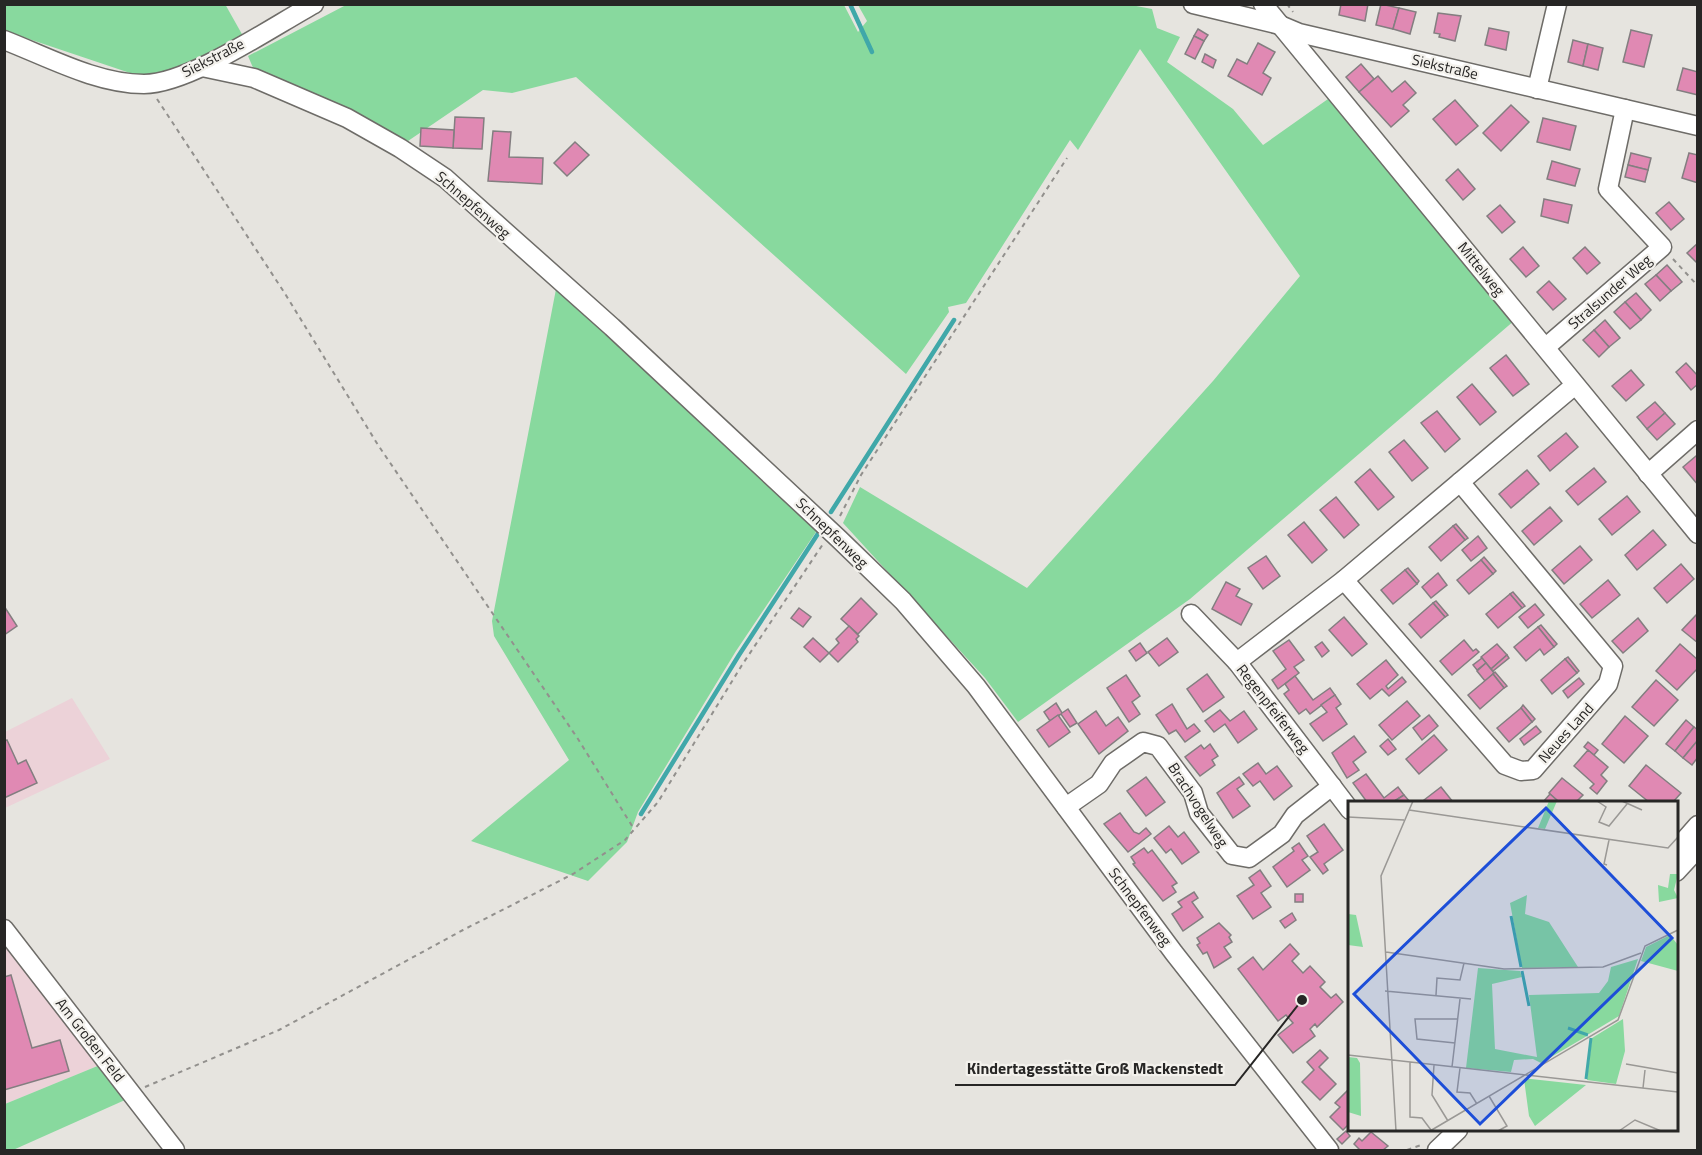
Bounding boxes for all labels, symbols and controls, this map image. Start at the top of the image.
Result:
street label: Siekstraße [178,32,248,83]
street label: Siekstraße [1410,48,1480,85]
street label: Schnepfenweg [431,165,516,244]
street label: Mittelweg [1452,237,1511,301]
street label: Stralsunder Weg [1563,248,1657,335]
street label: Schnepfenweg [791,492,874,574]
street label: Regenpfeiferweg [1231,659,1316,758]
street label: Neues Land [1532,697,1599,768]
street label: Brachvogelweg [1162,758,1235,852]
inset map [1348,801,1678,1131]
street label: Schnepfenweg [1103,863,1178,951]
street label: Am Großen Feld [50,993,131,1087]
callout: Kindertagesstätte Groß Mackenstedt [955,1051,1235,1085]
text: Kindertagesstätte Groß Mackenstedt [967,1056,1223,1080]

